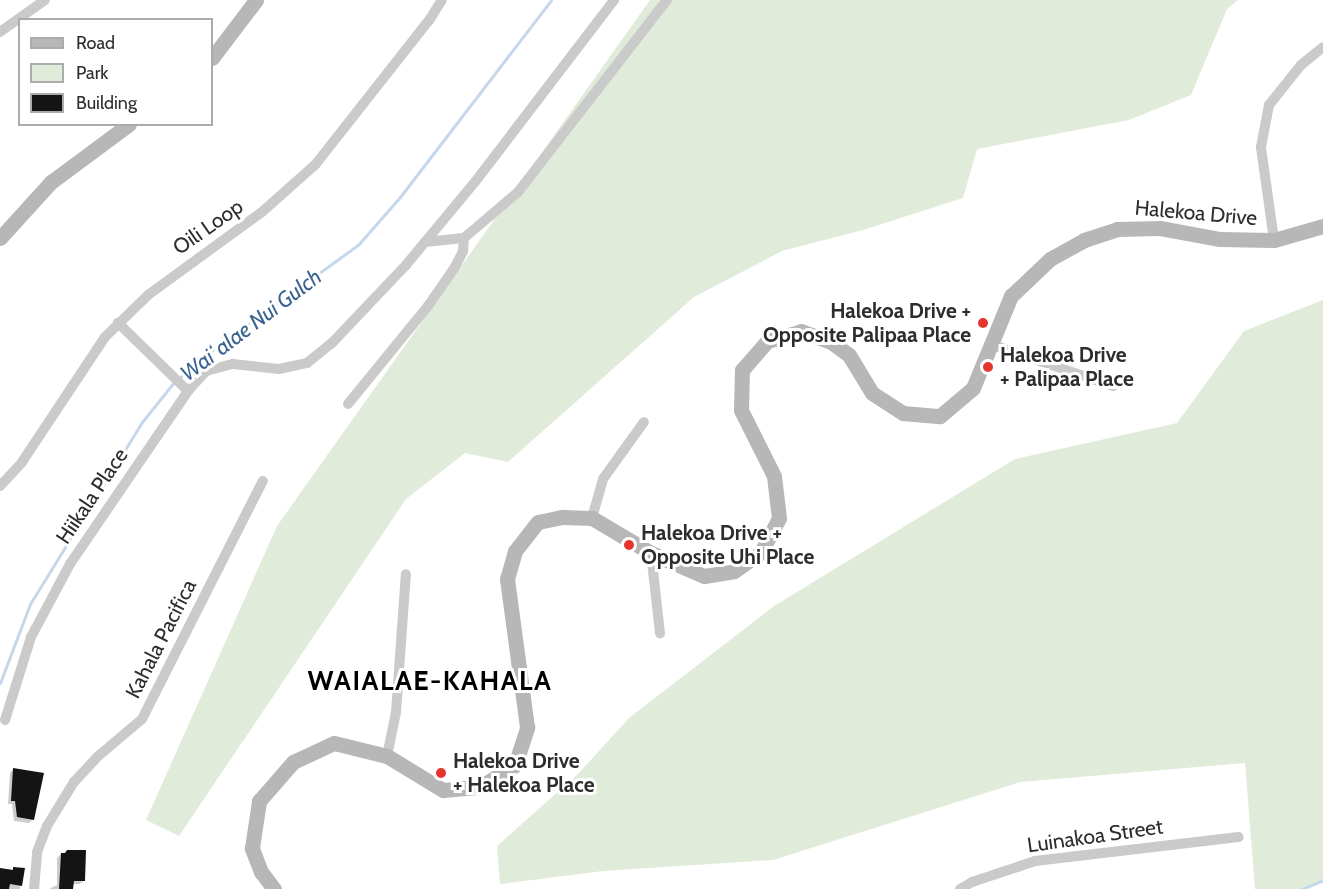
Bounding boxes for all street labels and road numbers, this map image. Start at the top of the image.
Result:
street label: Oili Loop [168,194,248,260]
street label: Halekoa Drive [1134,195,1258,231]
street label: Hiikala Place [51,443,133,549]
street label: Kahala Pacifica [120,575,202,703]
street label: Luinakoa Street [1025,814,1165,858]

